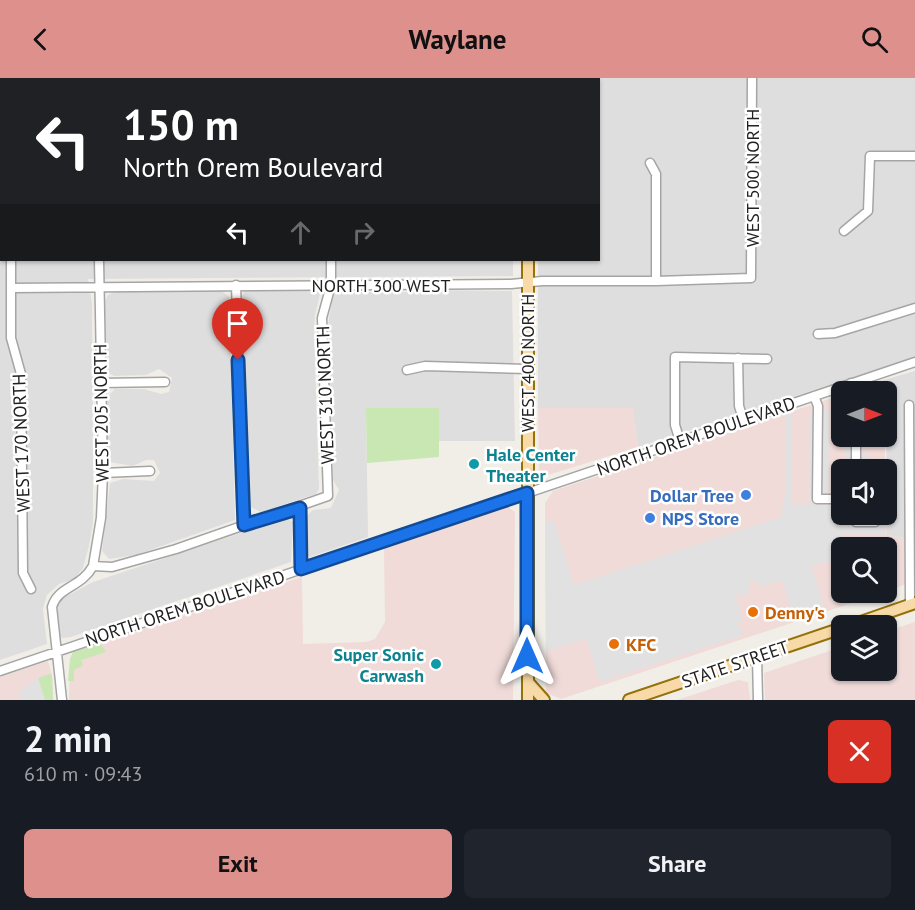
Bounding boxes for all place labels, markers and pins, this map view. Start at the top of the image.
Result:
pin [212,298,263,360]
place label: Hale Center Theater [486,443,576,487]
marker: Hale Center Theater [467,457,481,471]
place label: Dollar Tree [650,484,734,507]
marker: Dollar Tree [739,488,753,502]
place label: NPS Store [662,507,739,530]
marker: NPS Store [643,511,657,525]
place label: Denny's [765,601,825,624]
marker: Denny's [746,605,760,619]
place label: KFC [626,633,656,656]
marker: KFC [607,637,621,651]
place label: Super Sonic Carwash [333,643,424,687]
marker: Super Sonic Carwash [429,657,443,671]

